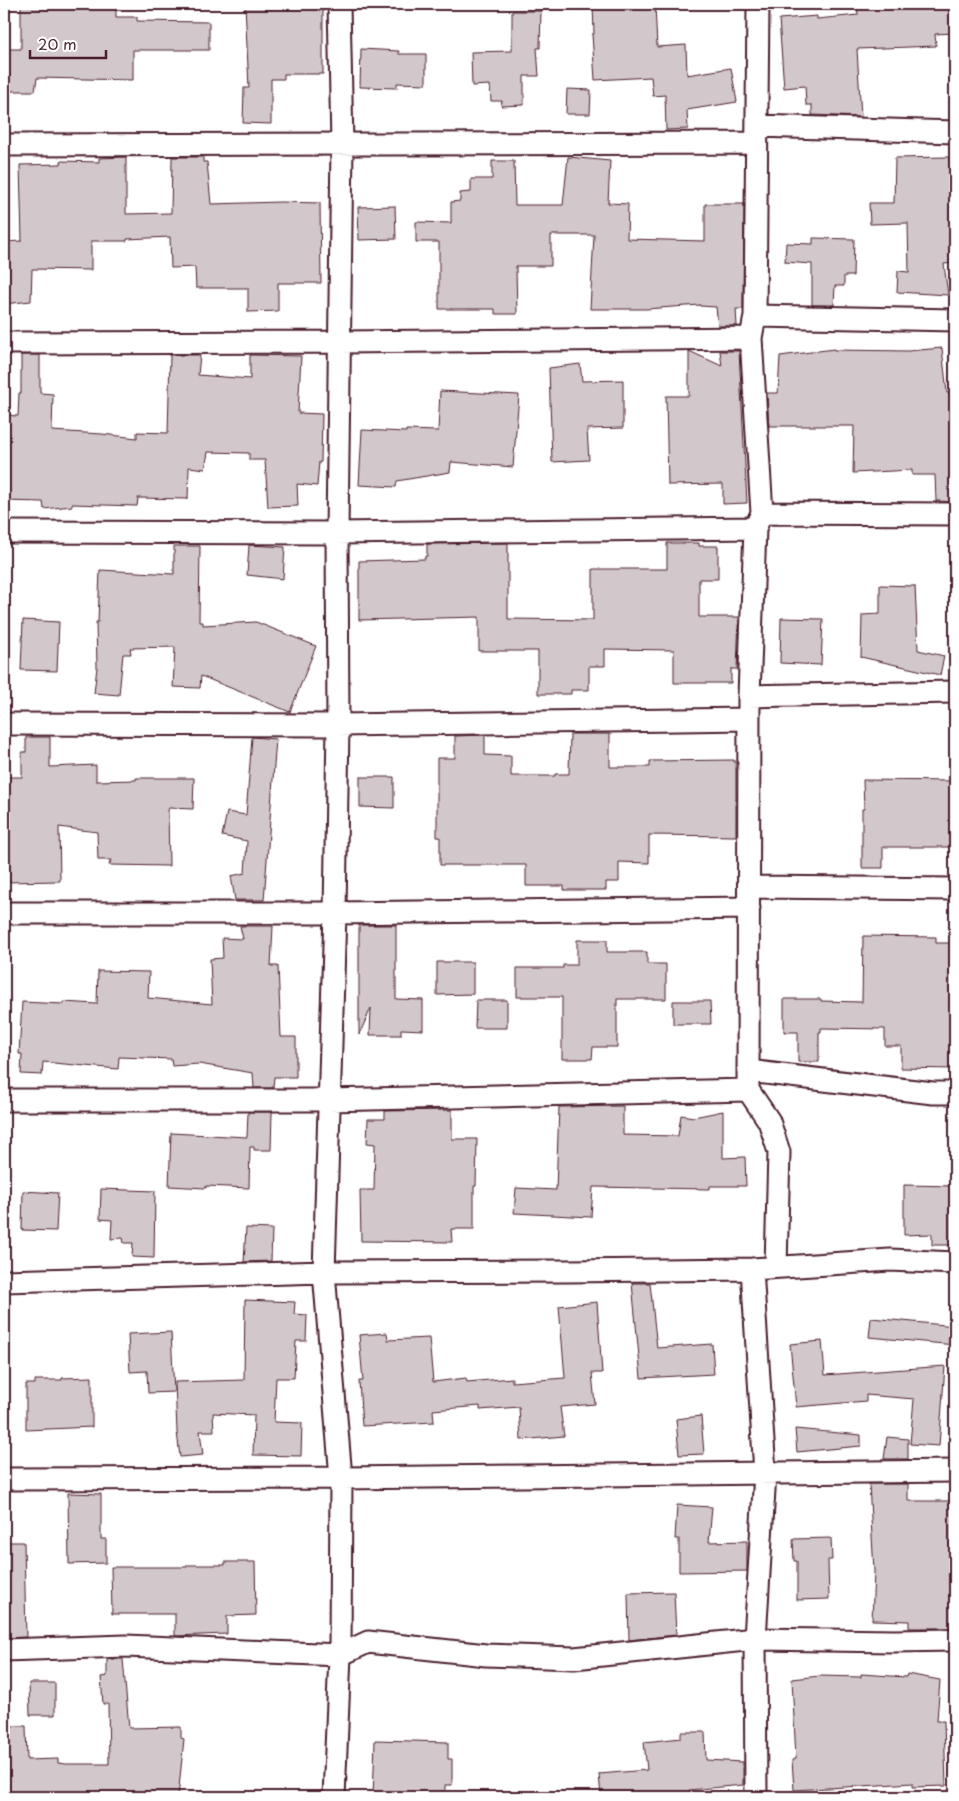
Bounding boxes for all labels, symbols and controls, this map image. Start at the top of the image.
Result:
scale bar [30,28,106,60]
text: 20 m [38,32,77,55]

